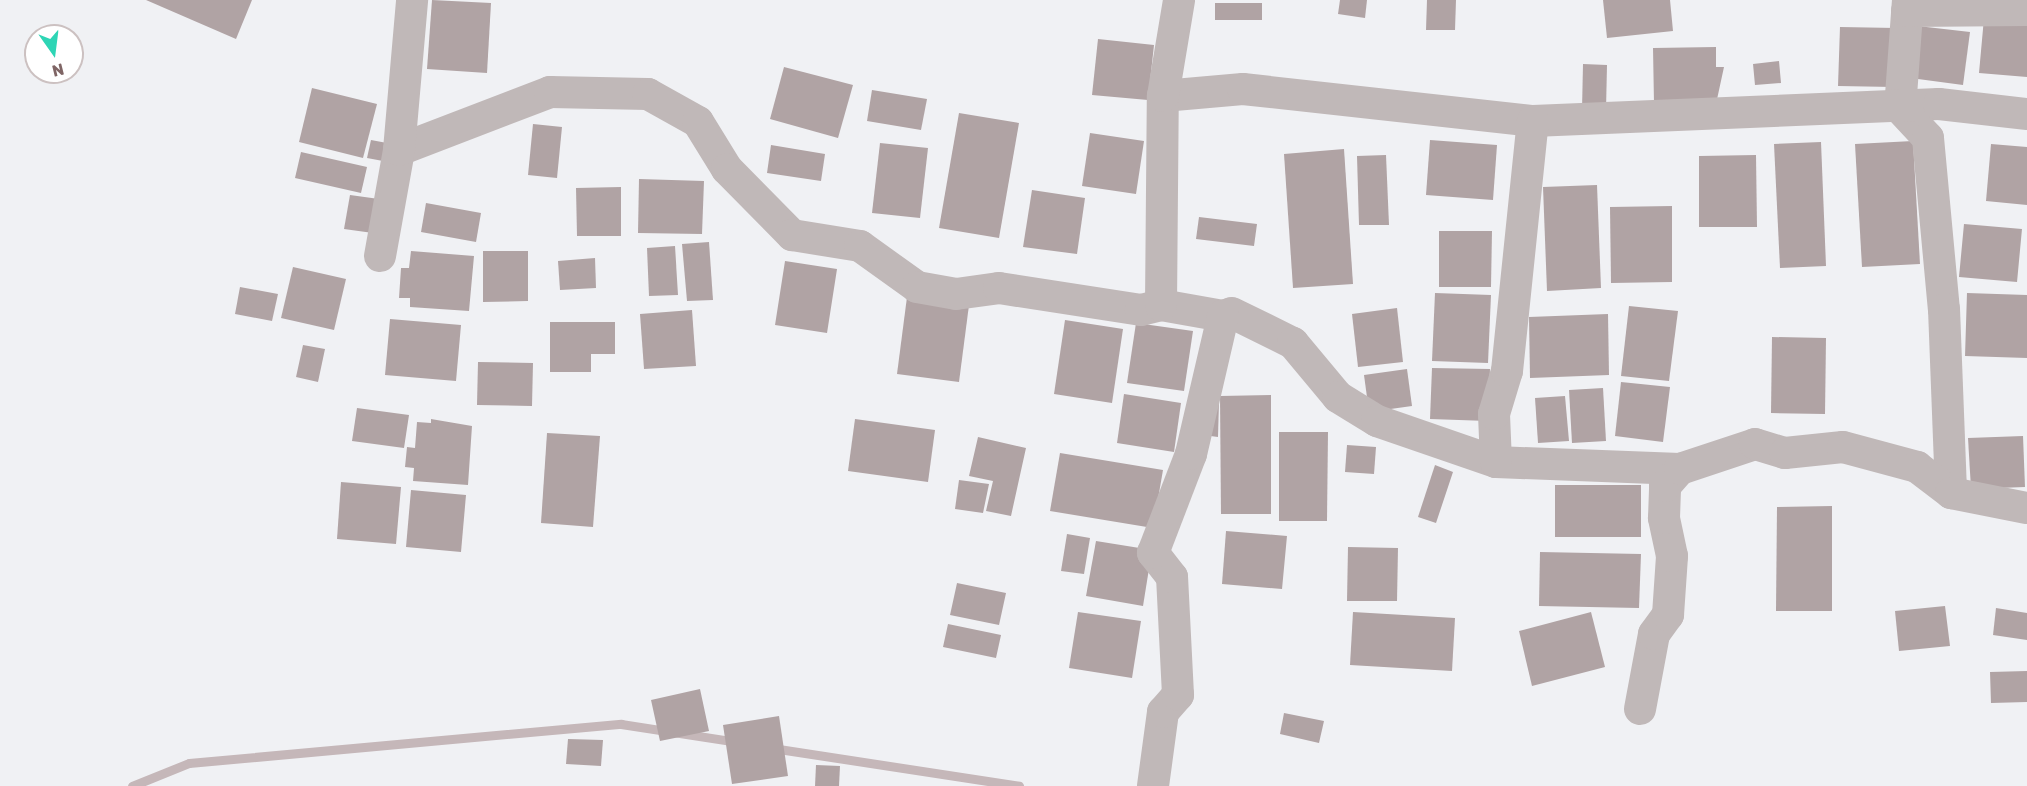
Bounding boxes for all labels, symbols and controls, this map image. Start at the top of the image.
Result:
north arrow [24,24,84,84]
text: N [50,59,66,81]

